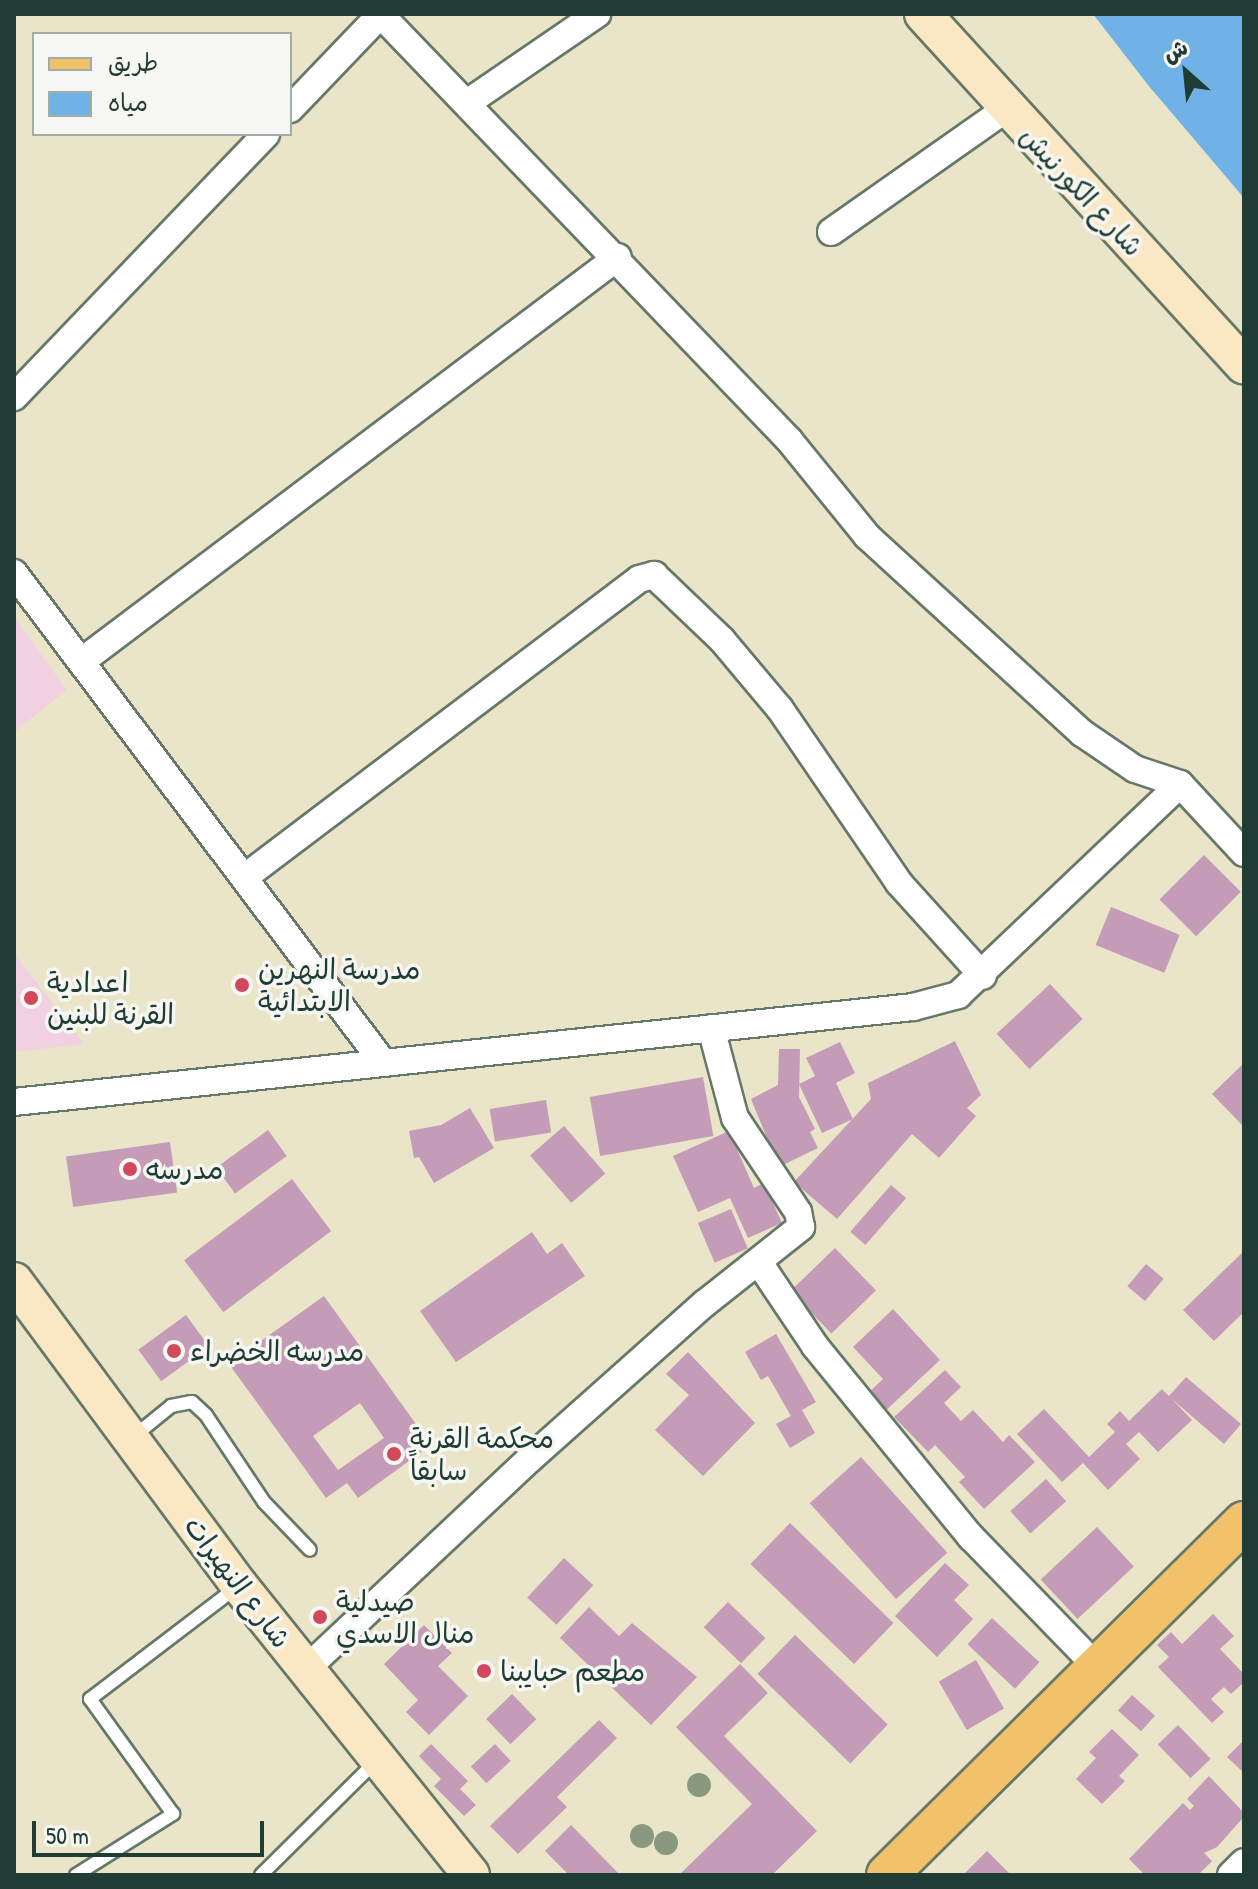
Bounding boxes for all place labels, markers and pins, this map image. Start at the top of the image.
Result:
place label: مدرسة النهرين الابتدائية [258,952,421,1018]
place label: اعدادية القرنة للبنين [47,965,174,1031]
marker: مدرسة النهرين الابتدائية [233,976,251,994]
marker: اعدادية القرنة للبنين [22,989,40,1007]
place label: مدرسه [146,1152,223,1186]
marker: مدرسه [121,1160,139,1178]
place label: مدرسه الخضراء [190,1334,364,1368]
marker: مدرسه الخضراء [165,1342,183,1360]
place label: محكمة القرنة سابقاً [410,1421,554,1487]
marker: محكمة القرنة سابقاً [385,1445,403,1463]
place label: صيدلية منال الاسدي [336,1584,475,1650]
marker: صيدلية منال الاسدي [311,1608,329,1626]
place label: مطعم حبايبنا [500,1654,645,1688]
marker: مطعم حبايبنا [475,1662,493,1680]

